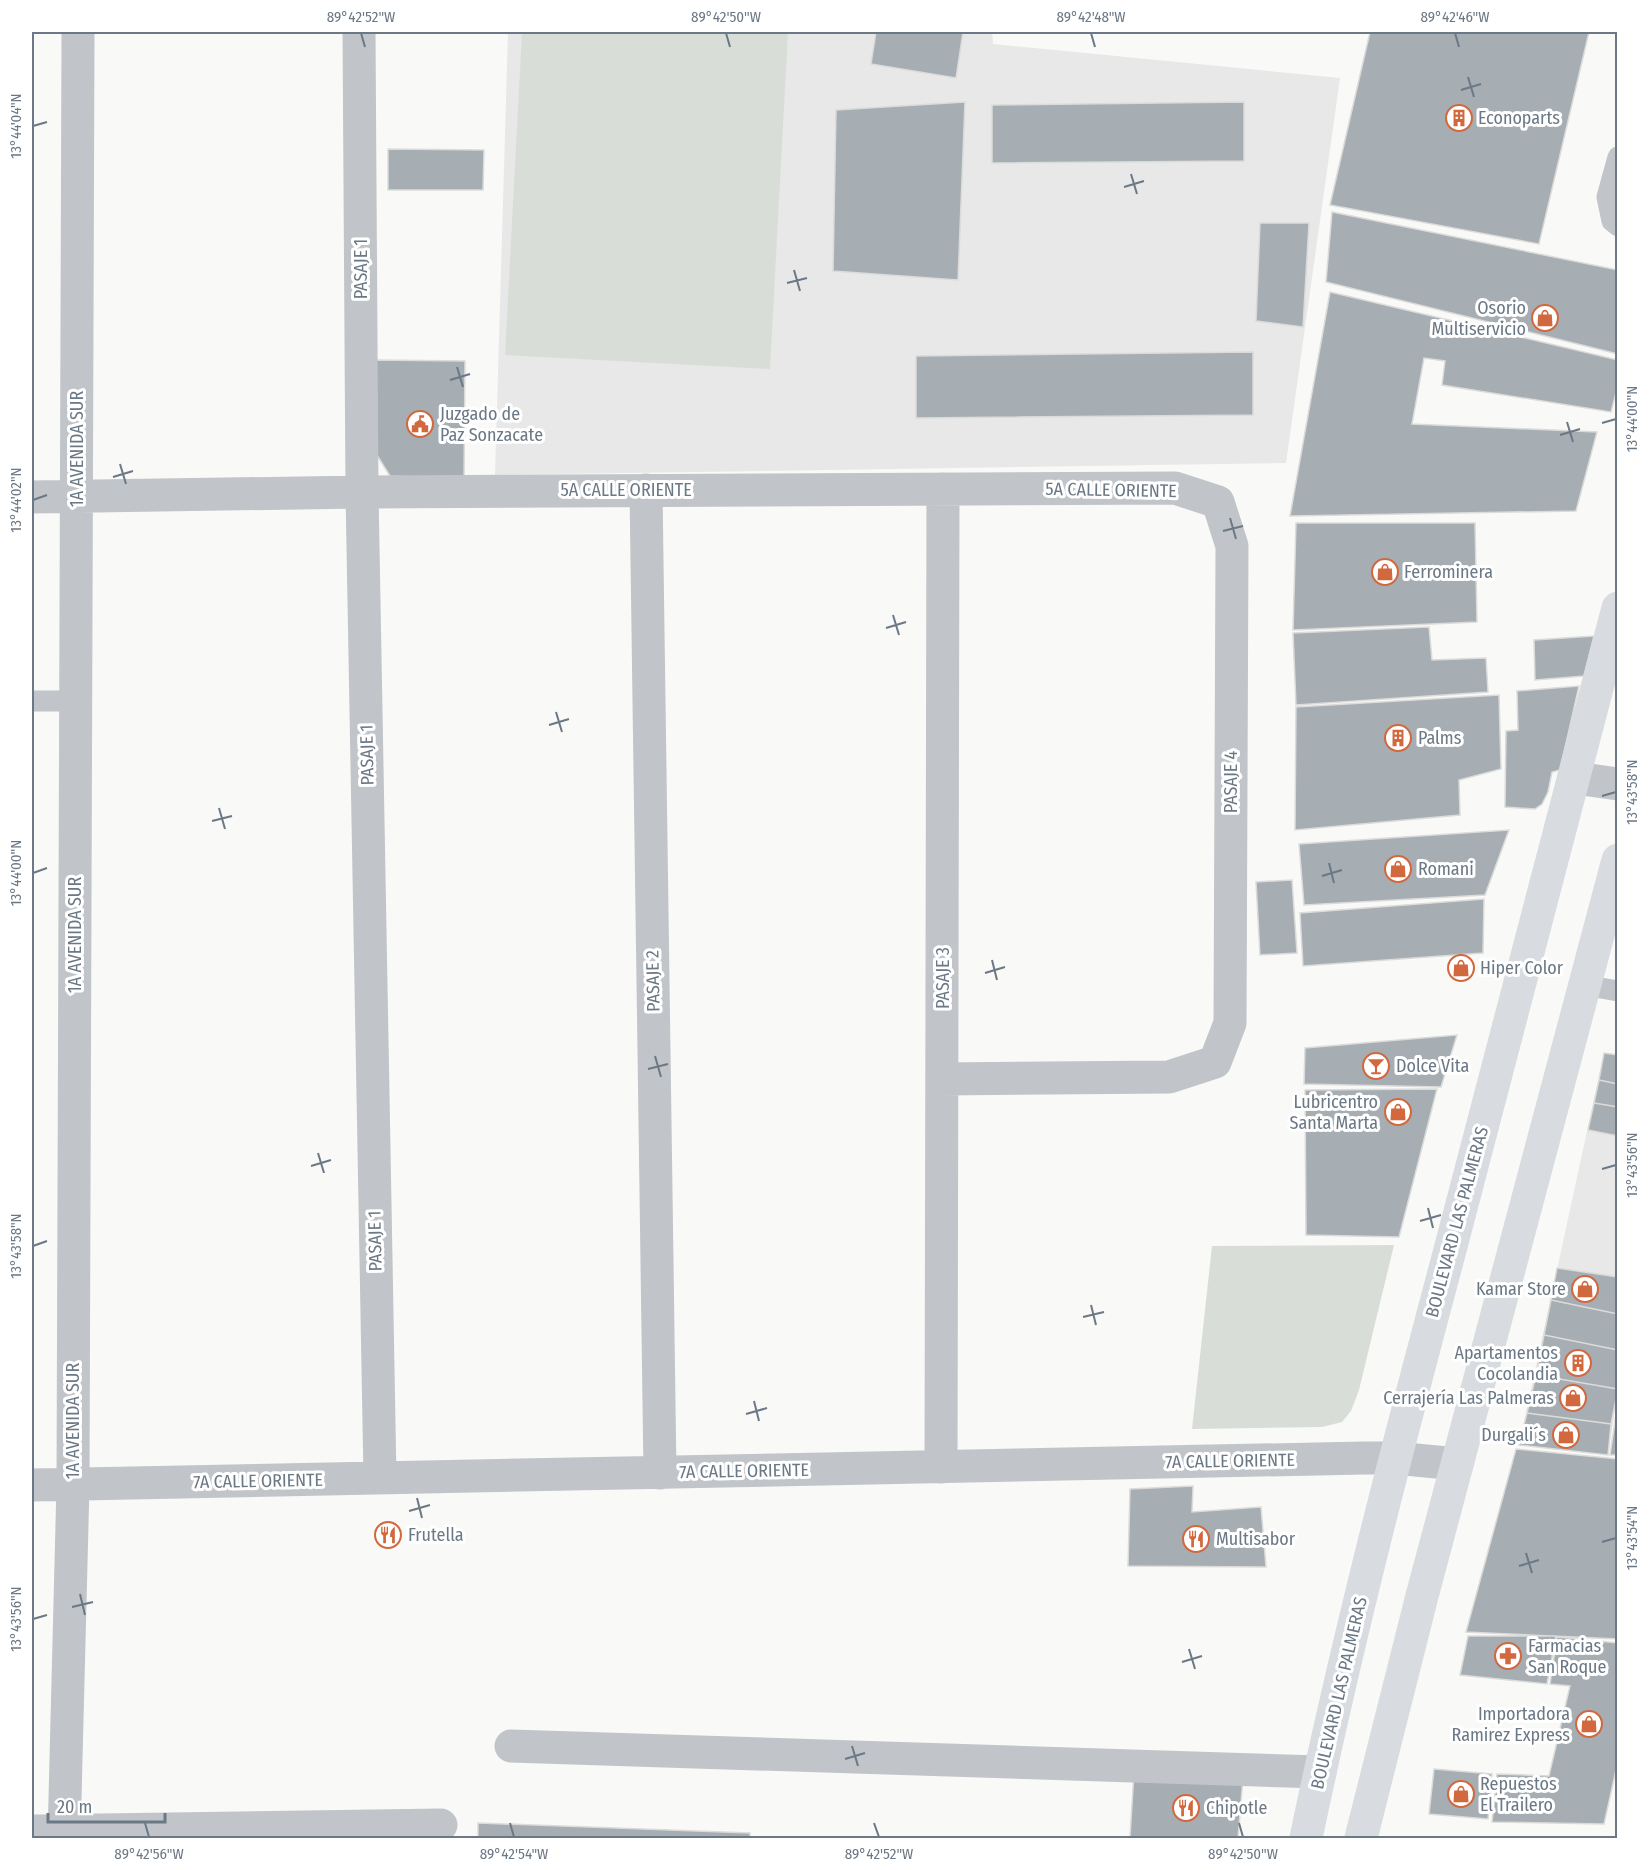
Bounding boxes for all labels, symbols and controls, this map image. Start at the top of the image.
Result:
text: 89°42'52"W [327,8,395,26]
text: 89°42'50"W [691,8,761,26]
text: 89°42'48"W [1056,8,1126,26]
text: 89°42'46"W [1420,8,1490,26]
text: 13°44'04"N [7,93,25,159]
building icon: Econoparts [1444,103,1474,133]
place label: Econoparts [1478,107,1560,129]
street label: PASAJE 1 [350,239,372,299]
place label: Osorio Multiservicio [1432,297,1526,340]
shop icon: Osorio Multiservicio [1530,303,1560,333]
text: 13°44'00"N [1623,386,1641,452]
street label: 1A AVENIDA SUR [66,391,88,507]
place label: Juzgado de Paz Sonzacate [440,403,543,446]
public building icon: Juzgado de Paz Sonzacate [405,409,435,439]
text: 13°44'02"N [7,467,25,533]
street label: 5A CALLE ORIENTE [1045,478,1177,502]
street label: 5A CALLE ORIENTE [560,479,692,501]
shop icon: Ferrominera [1370,557,1400,587]
place label: Ferrominera [1404,561,1493,583]
building icon: Palms [1383,723,1413,753]
street label: PASAJE 1 [355,724,379,786]
place label: Palms [1418,727,1462,749]
street label: PASAJE 4 [1220,751,1242,813]
text: 13°43'58"N [1623,759,1641,825]
text: 13°44'00"N [7,840,25,906]
shop icon: Romani [1383,854,1413,884]
place label: Romani [1418,858,1474,880]
street label: 1A AVENIDA SUR [64,877,86,993]
street label: PASAJE 3 [932,947,954,1009]
street label: PASAJE 2 [641,950,665,1012]
shop icon: Hiper Color [1446,953,1476,983]
place label: Hiper Color [1480,957,1564,979]
bar icon: Dolce Vita [1361,1051,1391,1081]
place label: Dolce Vita [1396,1055,1470,1077]
place label: Lubricentro Santa Marta [1289,1091,1378,1134]
shop icon: Lubricentro Santa Marta [1383,1097,1413,1127]
street label: BOULEVARD LAS PALMERAS [1421,1124,1493,1320]
text: 13°43'56"N [1623,1132,1641,1198]
street label: PASAJE 1 [363,1210,387,1272]
text: 13°43'58"N [7,1213,25,1279]
shop icon: Kamar Store [1570,1274,1600,1304]
place label: Kamar Store [1476,1278,1566,1300]
place label: Apartamentos Cocolandia [1454,1342,1558,1385]
building icon: Apartamentos Cocolandia [1563,1348,1593,1378]
street label: 1A AVENIDA SUR [62,1363,84,1479]
shop icon: Cerrajería Las Palmeras [1558,1383,1588,1413]
place label: Cerrajería Las Palmeras [1383,1387,1554,1409]
shop icon: Durgali´s [1551,1420,1581,1450]
place label: Durgali´s [1481,1424,1546,1446]
street label: 7A CALLE ORIENTE [1165,1449,1295,1473]
street label: 7A CALLE ORIENTE [679,1459,809,1483]
street label: 7A CALLE ORIENTE [193,1469,323,1493]
text: 13°43'54"N [1623,1506,1641,1570]
restaurant icon: Frutella [373,1520,403,1550]
place label: Frutella [408,1524,464,1546]
restaurant icon: Multisabor [1181,1524,1211,1554]
place label: Multisabor [1216,1528,1296,1550]
text: 13°43'56"N [7,1586,25,1652]
street label: BOULEVARD LAS PALMERAS [1306,1595,1372,1791]
place label: Farmacias San Roque [1528,1635,1607,1678]
pharmacy icon: Farmacias San Roque [1493,1641,1523,1671]
place label: Importadora Ramirez Express [1452,1703,1570,1746]
shop icon: Importadora Ramirez Express [1574,1709,1604,1739]
place label: Repuestos El Trailero [1480,1773,1557,1816]
shop icon: Repuestos El Trailero [1446,1779,1476,1809]
scale bar [48,1786,165,1824]
restaurant icon: Chipotle [1171,1793,1201,1823]
text: 20 m [57,1796,92,1818]
place label: Chipotle [1206,1797,1267,1819]
text: 89°42'56"W [114,1845,184,1863]
text: 89°42'54"W [480,1845,548,1863]
text: 89°42'52"W [845,1845,913,1863]
text: 89°42'50"W [1208,1845,1278,1863]

